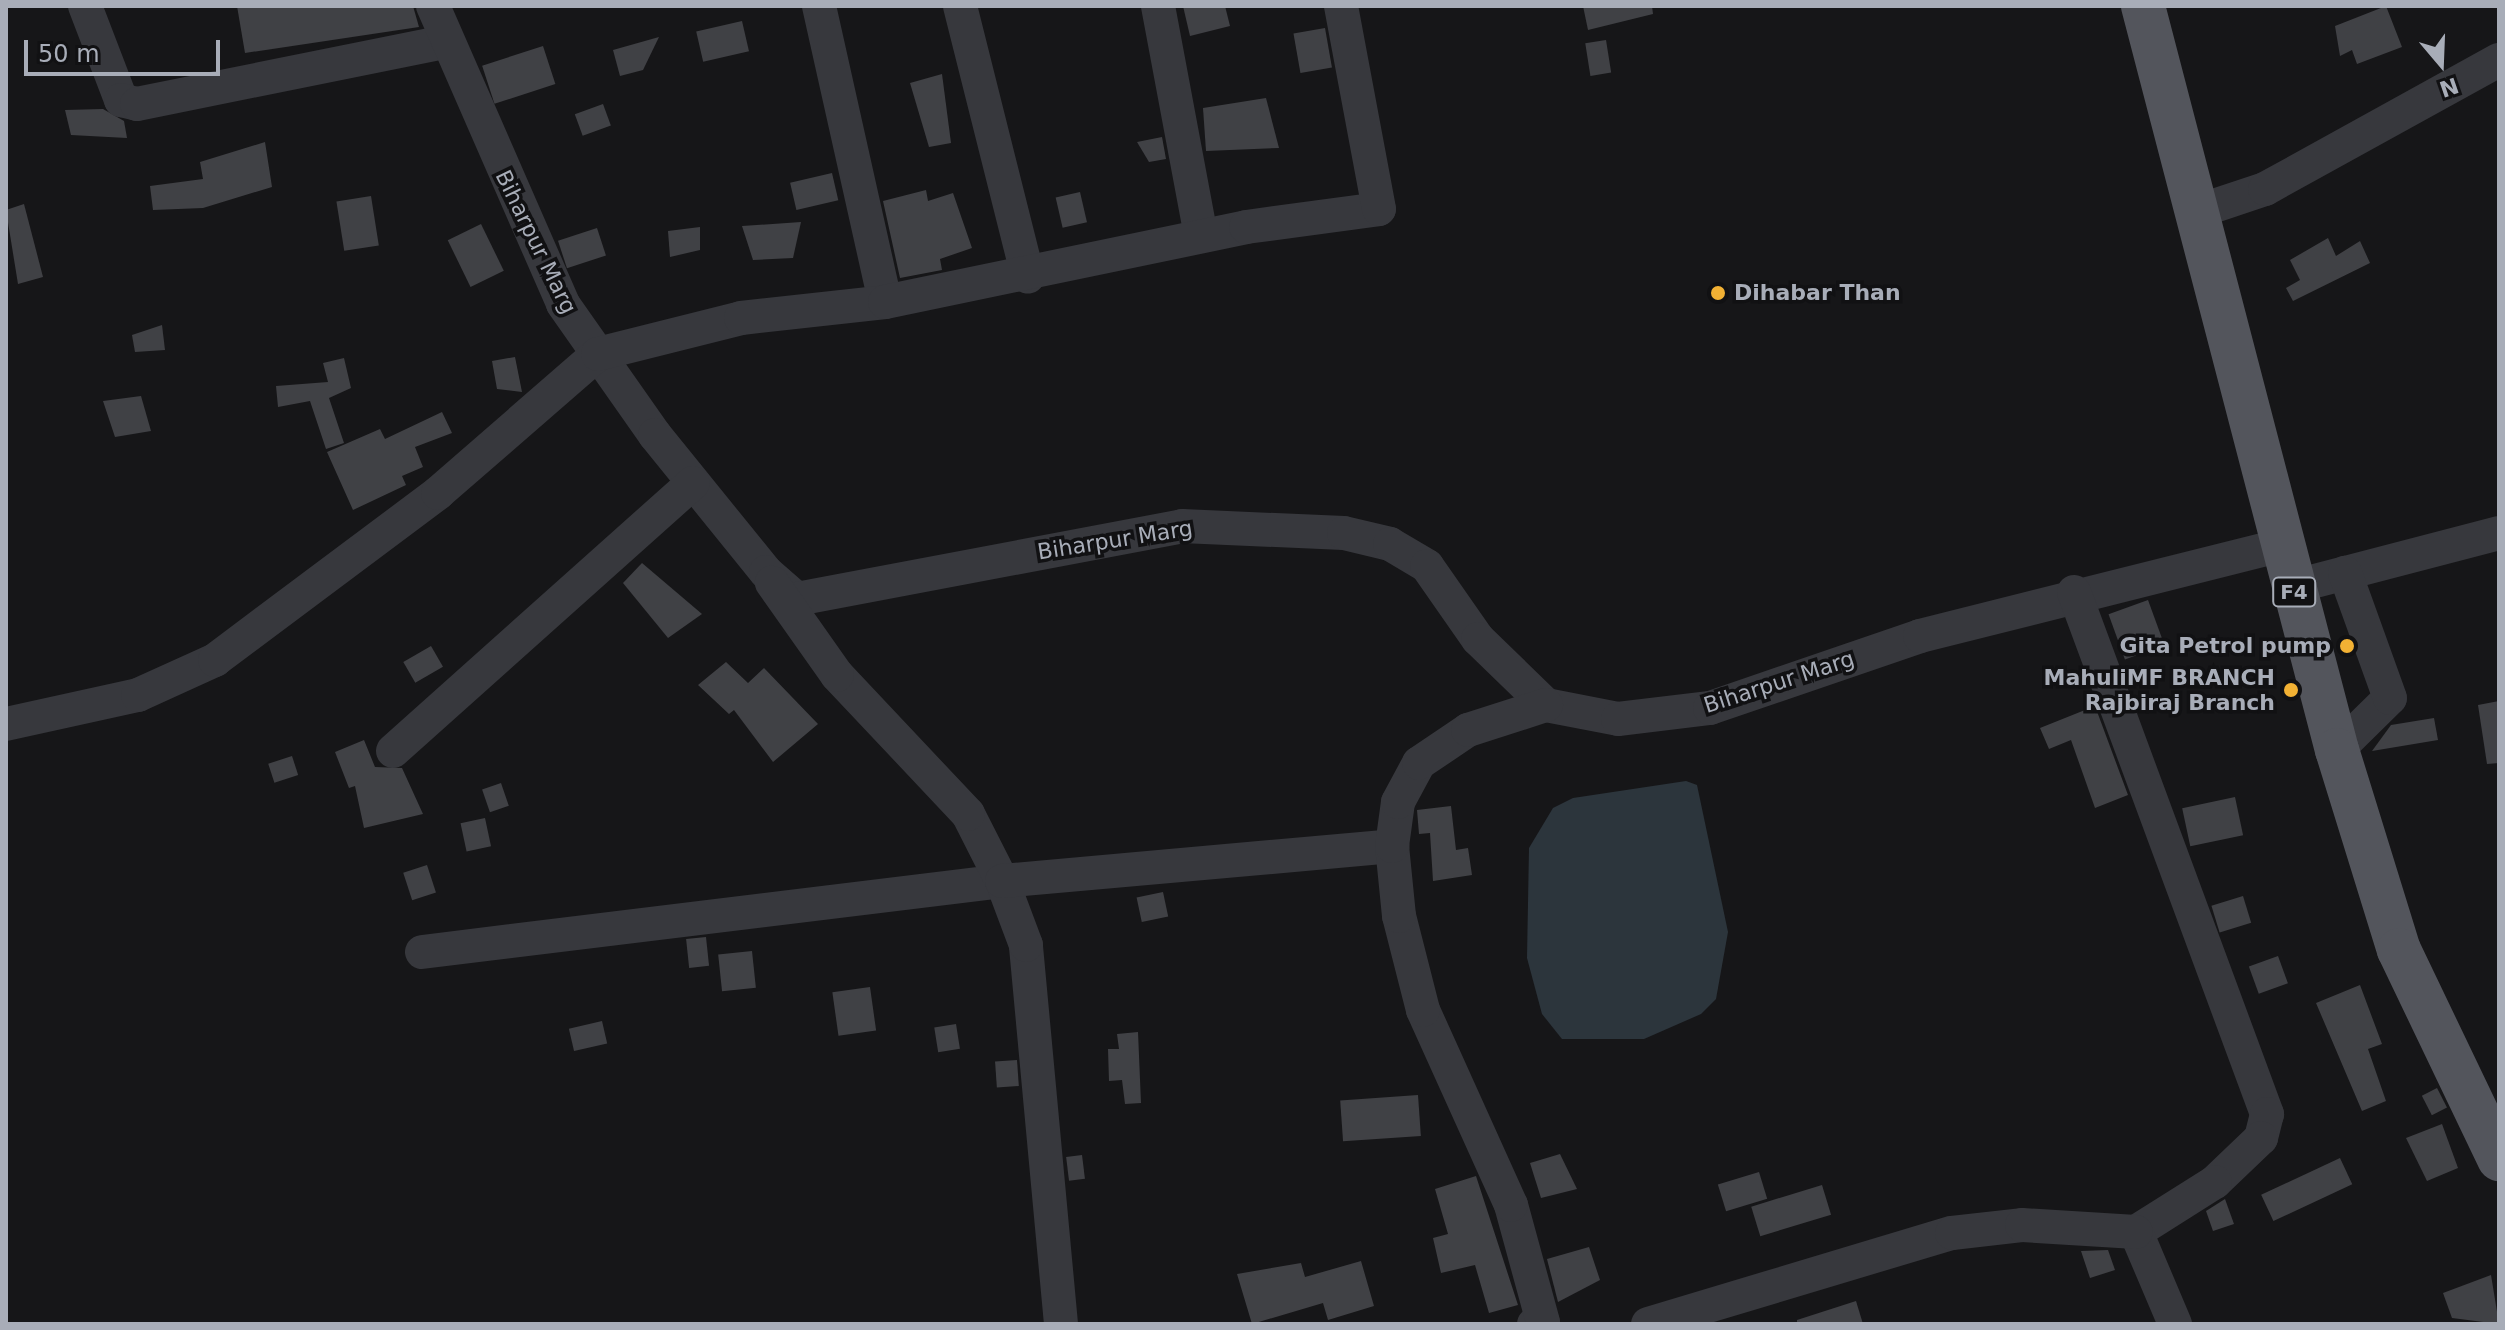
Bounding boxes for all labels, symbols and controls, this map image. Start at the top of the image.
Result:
scale bar [28,24,224,74]
north arrow [2401,24,2481,104]
text: 50 m [38,40,100,68]
text: N [2436,72,2462,102]
street label: Biharpur Marg [490,166,582,318]
place label: Dihabar Than [1734,280,1901,306]
marker: Dihabar Than [1709,284,1727,302]
street label: Biharpur Marg [1036,515,1194,565]
road number: F4 [2272,576,2316,608]
place label: Gita Petrol pump [2120,633,2331,659]
marker: Gita Petrol pump [2338,637,2356,655]
street label: Biharpur Marg [1700,645,1858,719]
place label: MahuliMF BRANCH Rajbiraj Branch [2044,664,2275,716]
marker: MahuliMF BRANCH Rajbiraj Branch [2282,681,2300,699]

